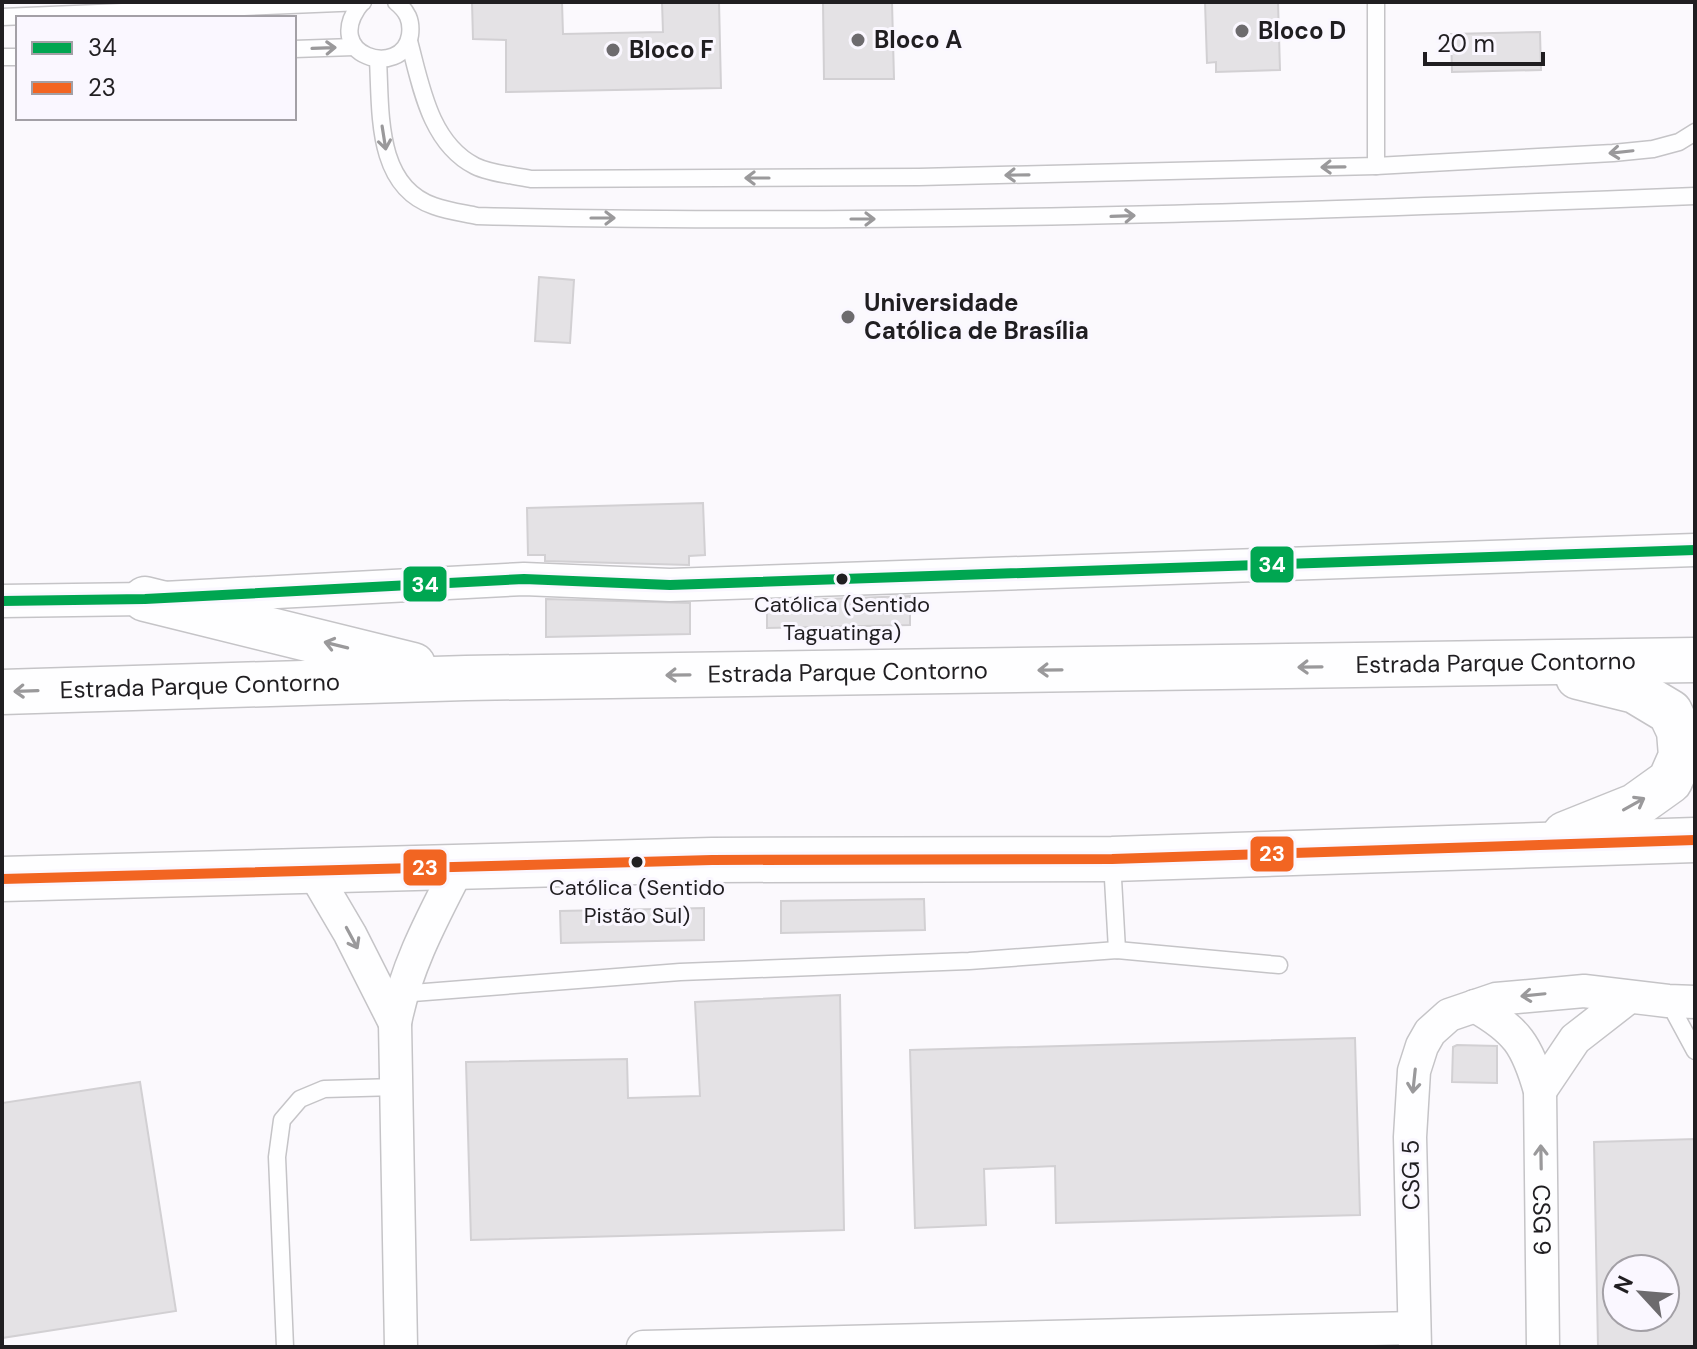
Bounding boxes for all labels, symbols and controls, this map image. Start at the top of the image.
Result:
place label: Bloco D [1258,15,1346,46]
legend [16,16,296,120]
scale bar [1425,16,1543,66]
marker: Bloco D [1233,22,1251,40]
place label: Bloco A [874,24,962,55]
text: 20 m [1437,28,1495,59]
marker: Bloco A [849,31,867,49]
text: 34 [88,32,117,63]
place label: Bloco F [629,34,714,65]
one-way arrow [310,40,337,55]
marker: Bloco F [604,41,622,59]
text: 23 [88,72,116,103]
one-way arrow [377,125,392,150]
one-way arrow [1608,145,1635,160]
one-way arrow [1320,160,1347,175]
one-way arrow [1004,167,1031,183]
one-way arrow [744,170,771,186]
one-way arrow [1109,208,1136,223]
one-way arrow [589,210,616,226]
one-way arrow [849,211,876,227]
place label: Universidade Católica de Brasília [864,287,1089,346]
marker: Universidade Católica de Brasília [839,308,857,326]
line badge: 34 [1249,545,1295,584]
text: 34 [1258,550,1286,579]
line badge: 34 [402,565,448,603]
text: 34 [411,570,439,599]
marker: Católica (Sentido Taguatinga) [834,571,850,587]
place label: Católica (Sentido Taguatinga) [754,590,930,647]
one-way arrow [324,637,350,652]
street label: Estrada Parque Contorno [1355,645,1636,680]
street label: Estrada Parque Contorno [707,654,988,689]
one-way arrow [1297,659,1324,675]
one-way arrow [1037,662,1064,678]
street label: Estrada Parque Contorno [59,666,340,705]
one-way arrow [665,668,692,683]
one-way arrow [13,683,40,699]
one-way arrow [1622,796,1645,812]
line badge: 23 [1249,835,1295,873]
text: 23 [1259,839,1285,868]
line badge: 23 [402,848,448,887]
text: 23 [412,853,438,882]
marker: Católica (Sentido Pistão Sul) [629,854,645,870]
place label: Católica (Sentido Pistão Sul) [549,873,725,930]
one-way arrow [345,926,361,950]
one-way arrow [1520,988,1546,1003]
one-way arrow [1406,1068,1421,1094]
street label: CSG 5 [1394,1140,1427,1210]
one-way arrow [1533,1144,1548,1171]
street label: CSG 9 [1526,1184,1558,1255]
north arrow [1601,1253,1681,1333]
text: N [1607,1271,1640,1298]

